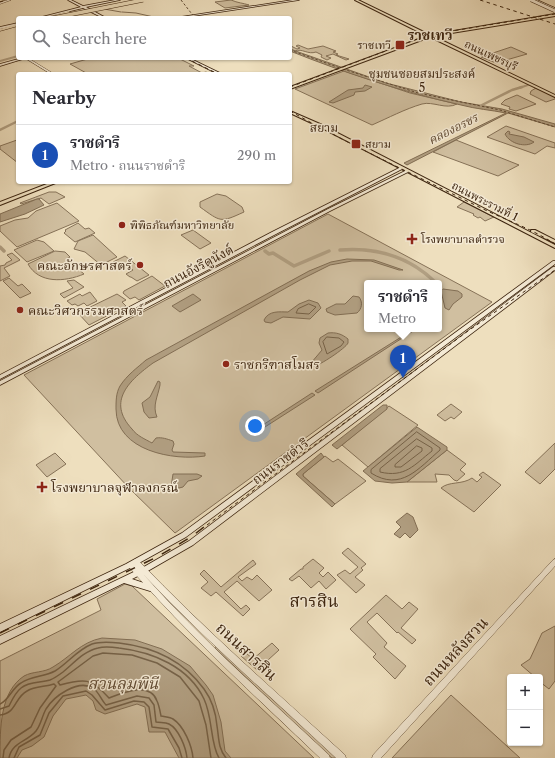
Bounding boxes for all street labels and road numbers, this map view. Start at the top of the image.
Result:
street label: ถนนเพชรบุรี [462,37,520,74]
street label: ถนนพระรามที่ 1 [449,177,521,224]
street label: ถนนอังรีดูนังต์ [160,241,236,292]
street label: ถนนราชดำริ [249,435,311,487]
street label: ถนนหลังสวน [418,612,492,690]
street label: ถนนสารสิน [212,617,282,685]

